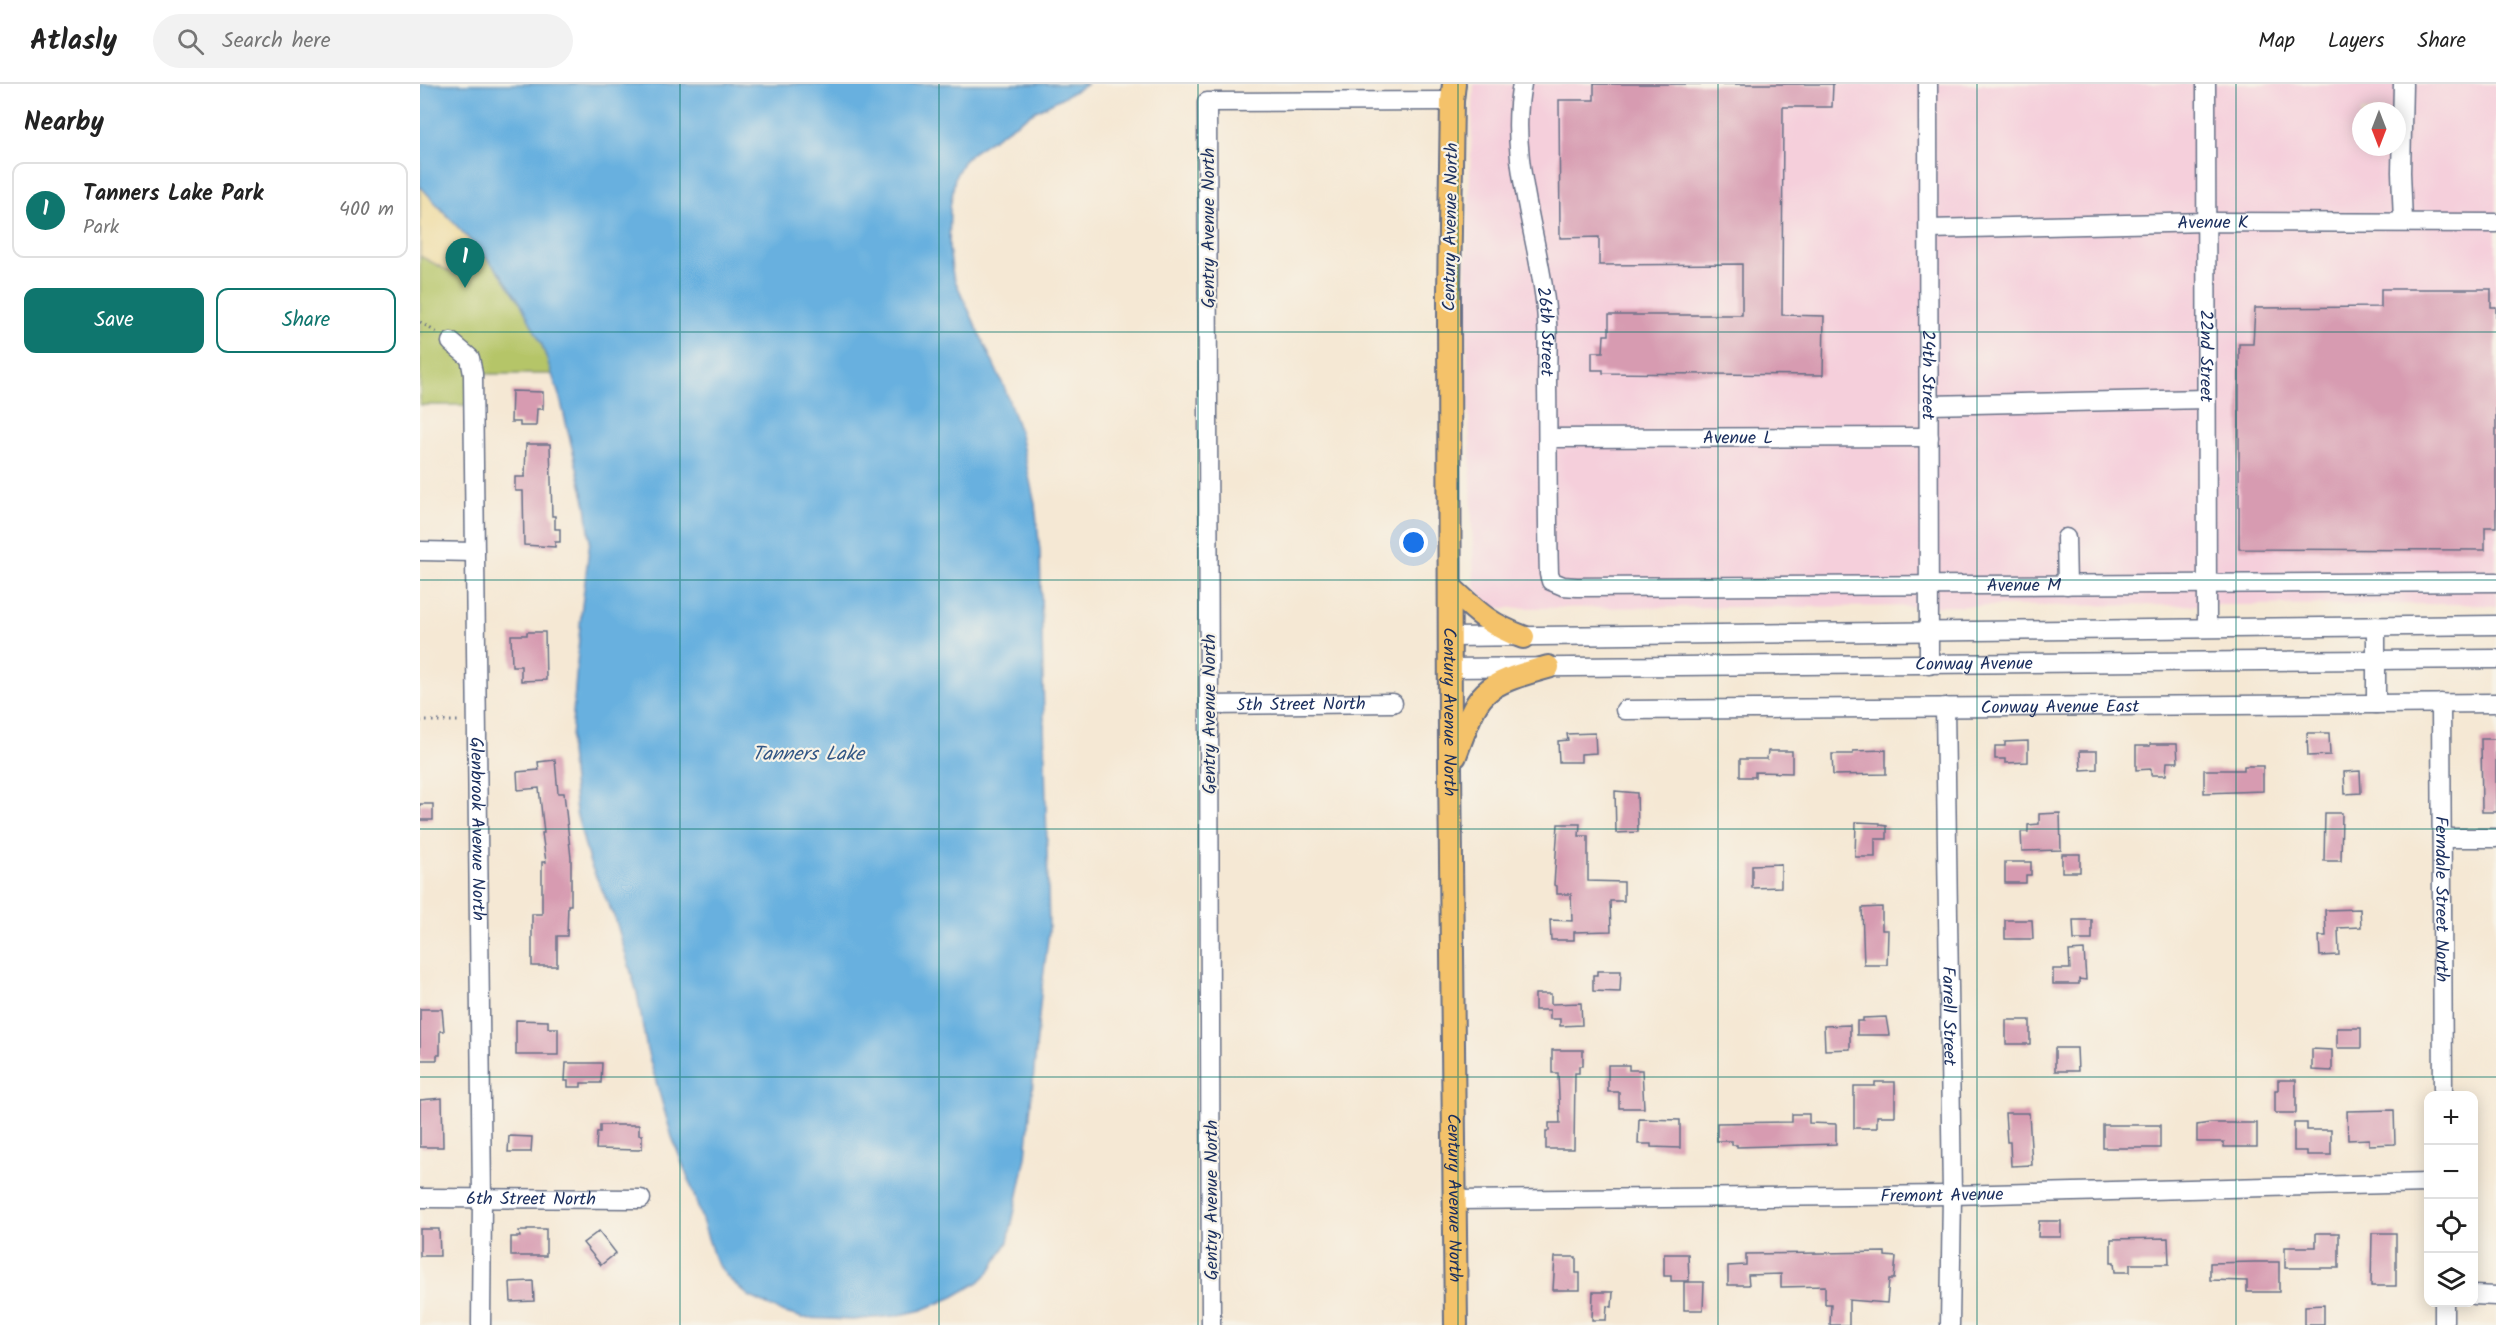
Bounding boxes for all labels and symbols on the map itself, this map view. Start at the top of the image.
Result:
north arrow [2352,102,2406,156]
street label: Century Avenue North [1436,142,1467,312]
street label: Gentry Avenue North [1195,148,1224,308]
street label: Avenue K [2177,209,2249,239]
pin: 1 [446,238,484,288]
street label: 26th Street [1527,285,1561,378]
street label: 22nd Street [2190,310,2220,403]
street label: 24th Street [1912,330,1942,421]
street label: Avenue L [1703,424,1773,454]
your location [1399,528,1428,557]
street label: Avenue M [1987,572,2062,601]
street label: Century Avenue North [1434,627,1463,797]
street label: Gentry Avenue North [1196,634,1225,794]
street label: Conway Avenue [1915,650,2033,680]
street label: 5th Street North [1236,690,1366,721]
street label: Conway Avenue East [1981,693,2141,723]
street label: Glenbrook Avenue North [461,737,492,921]
water label: Tanners Lake [752,739,866,771]
street label: Ferndale Street North [2426,816,2455,982]
street label: Farrell Street [1933,966,1963,1067]
street label: Century Avenue North [1438,1113,1469,1283]
street label: Gentry Avenue North [1198,1120,1227,1280]
street label: Fremont Avenue [1880,1181,2004,1212]
street label: 6th Street North [466,1185,596,1215]

